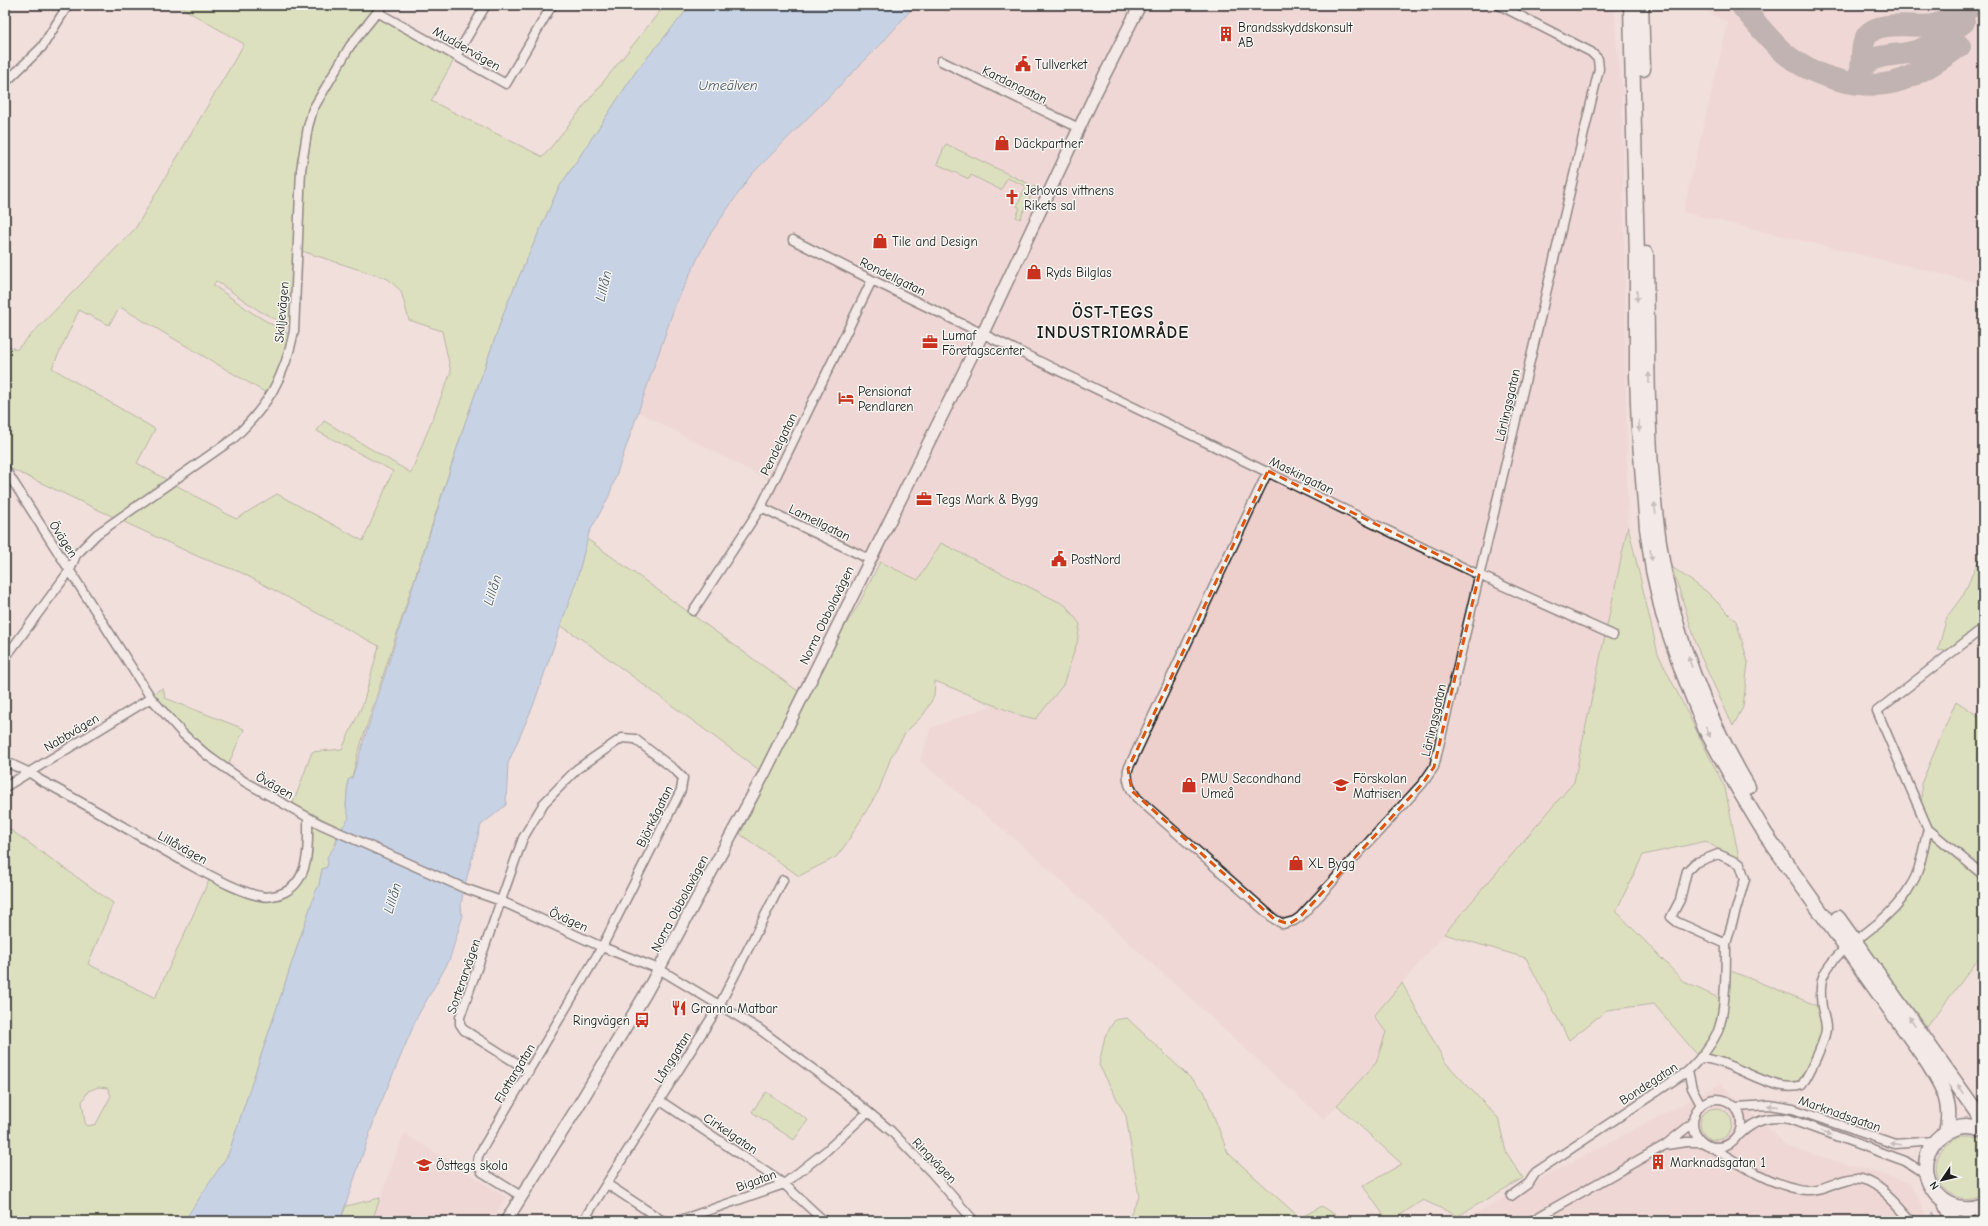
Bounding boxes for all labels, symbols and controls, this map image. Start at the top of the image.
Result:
place label: Brandsskyddskonsult AB [1238,20,1354,50]
street label: Muddervägen [430,23,503,74]
building icon: Brandsskyddskonsult AB [1217,25,1235,43]
public building icon: Tullverket [1014,55,1032,73]
place label: Tullverket [1035,57,1089,72]
street label: Kardangatan [980,62,1050,107]
water label: Umeälven [698,77,758,94]
shop icon: Däckpartner [993,134,1011,152]
place label: Däckpartner [1014,136,1084,151]
place label: Jehovas vittnens Rikets sal [1024,183,1114,213]
church icon: Jehovas vittnens Rikets sal [1003,188,1021,206]
shop icon: Tile and Design [871,232,889,250]
place label: Tile and Design [892,234,978,249]
street label: Rondellgatan [857,254,928,299]
shop icon: Ryds Bilglas [1025,263,1043,281]
place label: Ryds Bilglas [1046,265,1112,280]
water label: Lillån [592,269,615,303]
street label: Skiljevägen [271,281,292,343]
one-way arrow [1634,290,1640,303]
district label: ÖST-TEGS INDUSTRIOMRÅDE [1037,302,1189,342]
place label: Lumaf Företagscenter [942,328,1025,358]
office icon: Lumaf Företagscenter [921,333,939,351]
street label: Lärlingsgatan [1492,367,1523,443]
one-way arrow [1646,371,1652,384]
place label: Pensionat Pendlaren [858,384,914,414]
hotel icon: Pensionat Pendlaren [837,389,855,407]
street label: Pendelgatan [757,411,800,478]
one-way arrow [1636,420,1642,433]
street label: Maskingatan [1267,453,1337,498]
office icon: Tegs Mark & Bygg [915,490,933,508]
place label: Tegs Mark & Bygg [936,492,1038,507]
street label: Lamellgatan [786,501,853,544]
one-way arrow [1652,502,1658,514]
street label: Övägen [46,518,82,560]
one-way arrow [1648,549,1654,561]
public building icon: PostNord [1050,550,1068,568]
place label: PostNord [1071,552,1121,567]
street label: Norra Obbolavägen [796,564,857,667]
water label: Lillån [480,572,505,608]
one-way arrow [1687,655,1693,667]
street label: Lärlingsgatan [1418,682,1449,758]
street label: Nabbvägen [41,710,101,755]
one-way arrow [1705,726,1711,738]
street label: Övägen [253,768,297,802]
place label: PMU Secondhand Umeå [1201,771,1301,801]
place label: Förskolan Matrisen [1353,771,1407,801]
shop icon: PMU Secondhand Umeå [1180,776,1198,794]
school or university icon: Förskolan Matrisen [1332,776,1350,794]
street label: Björkågatan [633,783,676,849]
street label: Lillåvägen [155,828,210,867]
street label: Norra Obbolavägen [648,852,711,954]
shop icon: XL Bygg [1287,854,1305,872]
place label: XL Bygg [1308,856,1355,871]
water label: Lillån [380,881,405,916]
street label: Övägen [547,903,591,935]
street label: Sorterarvägen [444,937,483,1016]
restaurant icon: Granna Matbar [670,999,688,1017]
place label: Granna Matbar [691,1001,778,1016]
bus stop icon: Ringvägen [633,1011,651,1029]
place label: Ringvägen [573,1013,630,1028]
one-way arrow [1908,1015,1916,1026]
street label: Långgatan [651,1029,694,1086]
street label: Flottargatan [491,1041,538,1106]
street label: Bondegatan [1616,1059,1680,1108]
one-way arrow [1957,1084,1965,1095]
street label: Marknadsgatan [1797,1092,1883,1135]
one-way arrow [1767,1102,1779,1109]
street label: Cirkelgatan [701,1110,761,1157]
one-way arrow [1820,1130,1832,1136]
street label: Ringvägen [909,1135,960,1186]
one-way arrow [1890,1141,1903,1147]
building icon: Marknadsgatan 1 [1649,1153,1667,1171]
place label: Marknadsgatan 1 [1670,1155,1766,1170]
school or university icon: Östtegs skola [415,1156,433,1174]
place label: Östtegs skola [436,1157,508,1173]
north arrow [1922,1160,1962,1200]
street label: Bigatan [734,1166,778,1195]
text: N [1927,1179,1942,1192]

